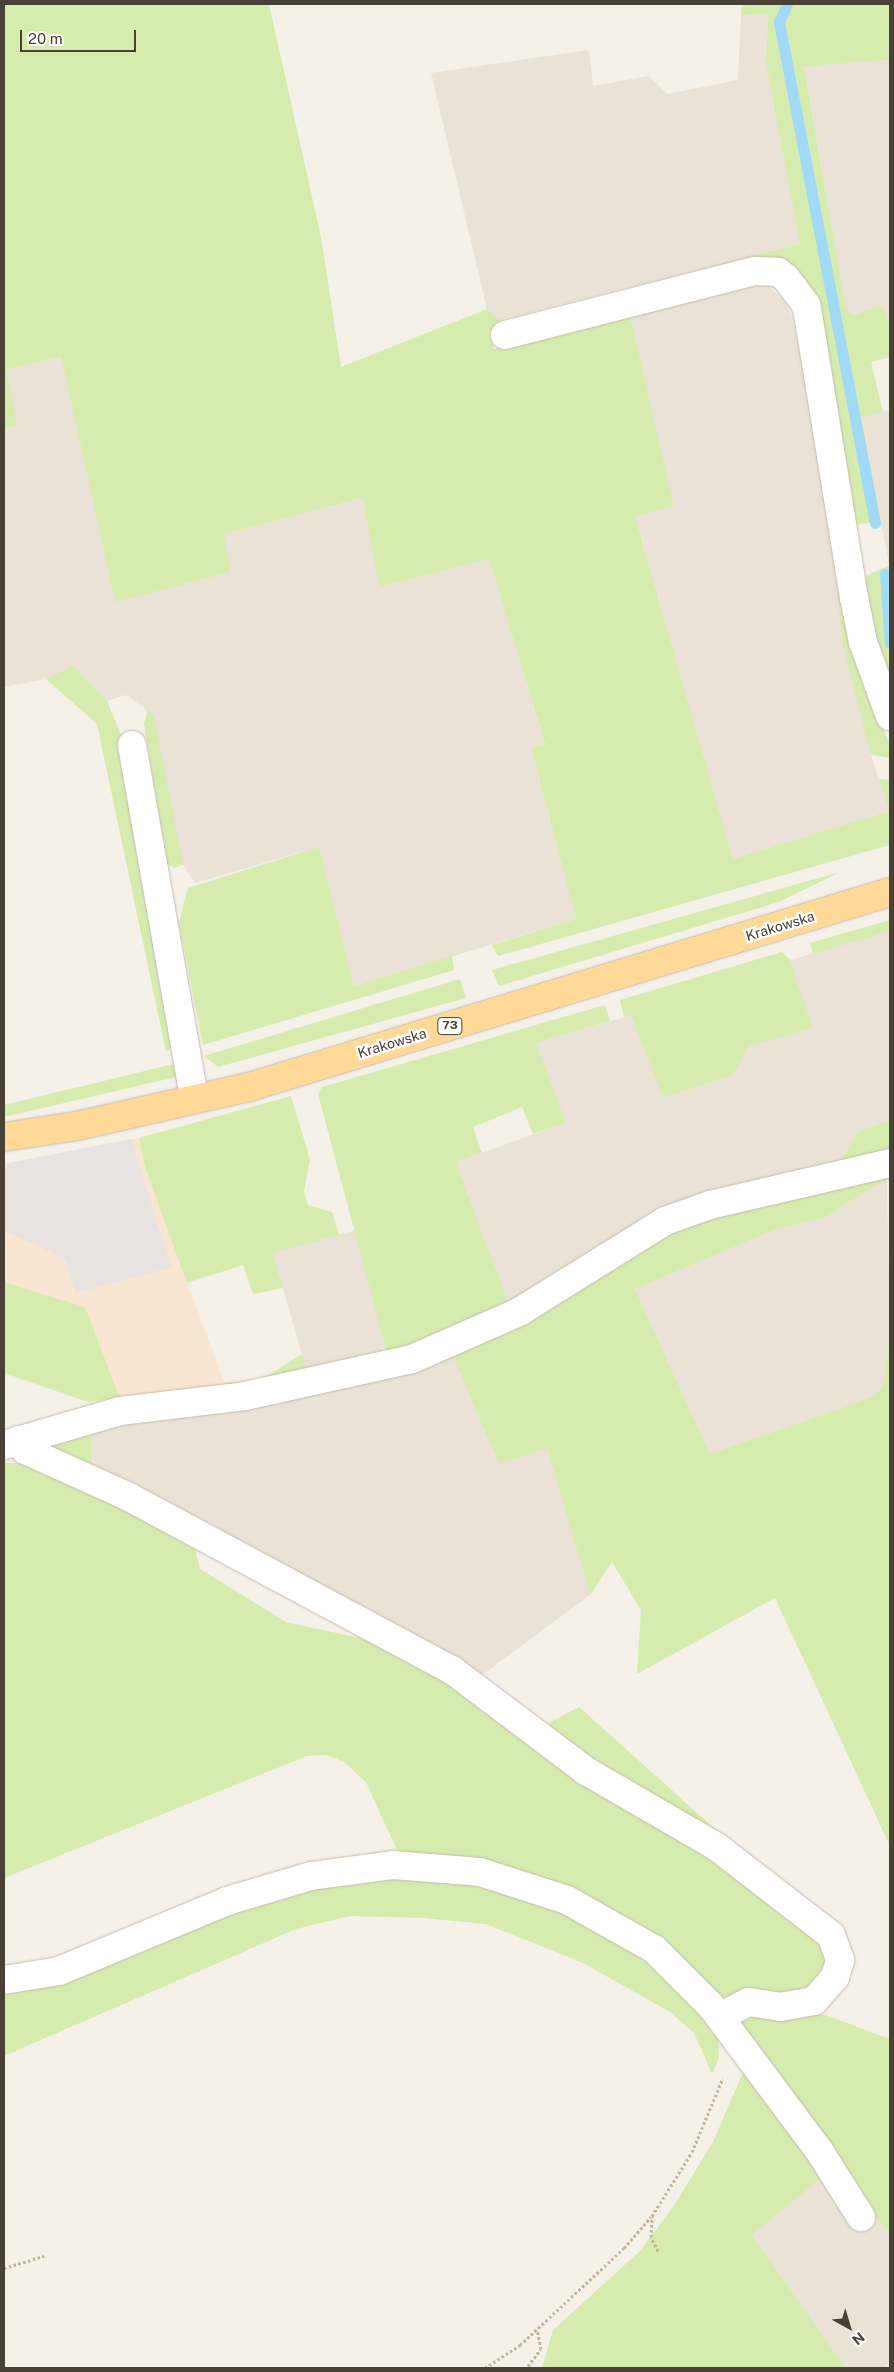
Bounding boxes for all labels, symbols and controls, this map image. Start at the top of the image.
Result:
scale bar [22,20,139,52]
text: 20 m [28,30,63,47]
street label: Krakowska [744,908,816,944]
road number: 73 [436,1016,464,1036]
street label: Krakowska [356,1025,428,1061]
north arrow [824,2302,874,2352]
text: N [849,2329,868,2348]

